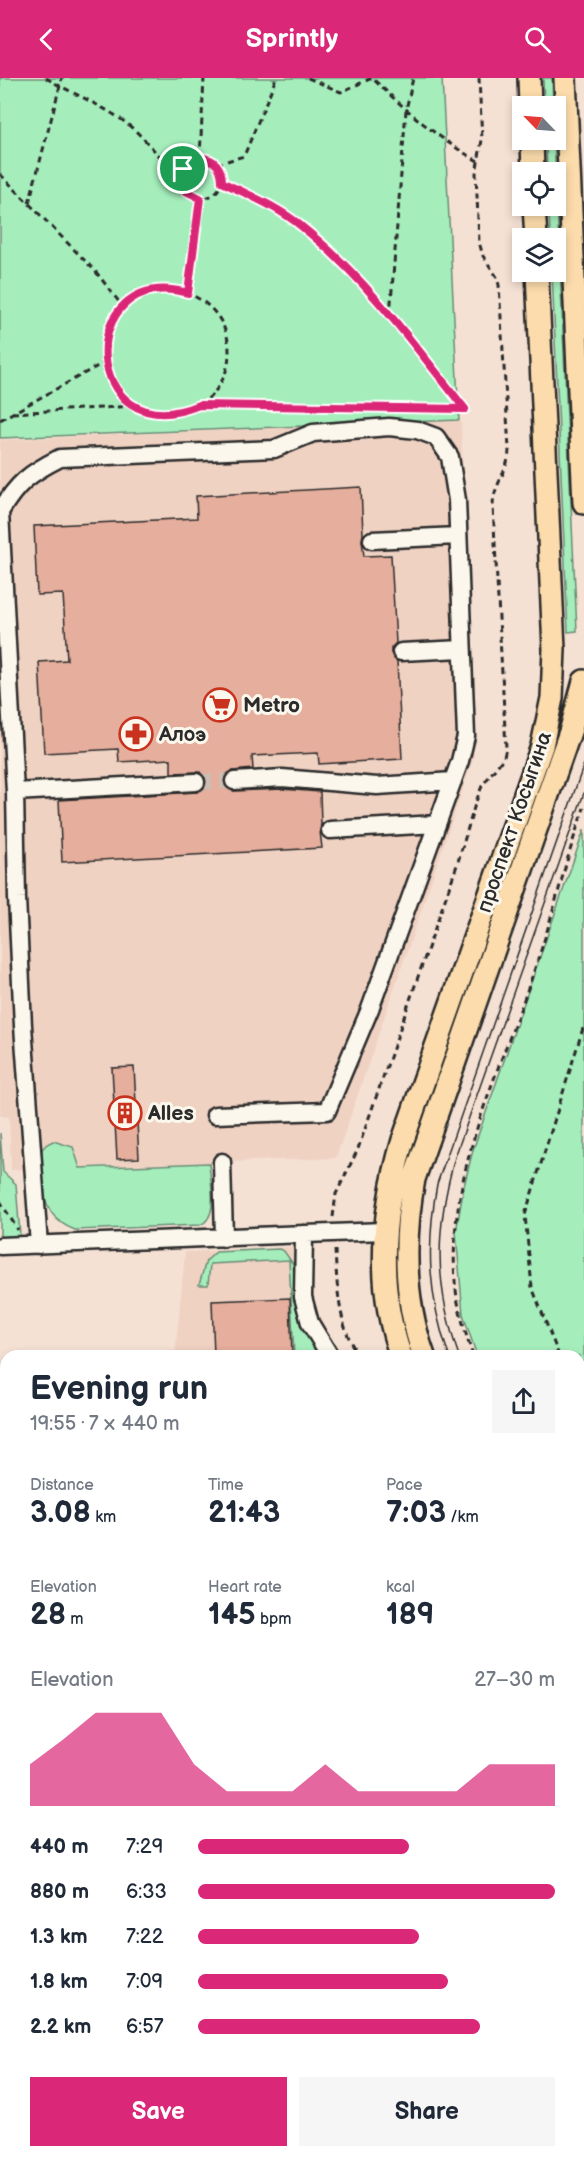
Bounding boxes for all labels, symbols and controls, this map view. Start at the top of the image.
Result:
icon: back [30,23,63,56]
text: Sprintly [246,23,338,55]
icon: search [521,23,554,56]
north arrow [512,96,566,150]
map controls [512,96,566,282]
pin [157,143,208,194]
icon: arrive [166,152,199,185]
button: locate [512,162,566,216]
button: layers [512,228,566,282]
supermarket icon: Metro [202,687,238,723]
place label: Metro [243,693,300,718]
pharmacy icon: Алоэ [118,716,154,752]
place label: Алоэ [158,722,206,747]
street label: проспект Косыгина [472,728,557,916]
building icon: Alles [107,1095,143,1131]
place label: Alles [147,1101,194,1126]
text: Evening run [30,1369,208,1409]
button: share [492,1370,555,1433]
text: 19:55 · 7 × 440 m [30,1412,180,1436]
text: Distance [30,1476,94,1495]
text: Time [208,1476,243,1495]
text: Pace [386,1476,422,1495]
text: 3.08 [30,1495,91,1531]
text: 21:43 [208,1495,280,1531]
text: 7:03 [386,1495,446,1531]
text: km [91,1508,116,1527]
text: /km [446,1508,479,1527]
text: Elevation [30,1578,97,1597]
text: Heart rate [208,1578,282,1597]
text: kcal [386,1578,415,1597]
text: 28 [30,1597,66,1633]
text: 145 [208,1597,256,1633]
text: 189 [386,1597,434,1633]
text: m [66,1610,84,1629]
text: bpm [256,1610,291,1629]
text: Elevation [30,1668,113,1692]
text: 27–30 m [474,1668,555,1692]
text: 440 m [30,1835,88,1859]
text: 7:29 [126,1835,163,1859]
text: 880 m [30,1880,89,1904]
text: 6:33 [126,1880,167,1904]
text: 1.3 km [30,1925,87,1949]
text: 7:22 [126,1925,163,1949]
text: 1.8 km [30,1970,88,1994]
text: 7:09 [126,1970,163,1994]
text: 2.2 km [30,2015,91,2039]
text: 6:57 [126,2015,164,2039]
button: Save [30,2077,287,2146]
button: Share [299,2077,555,2146]

